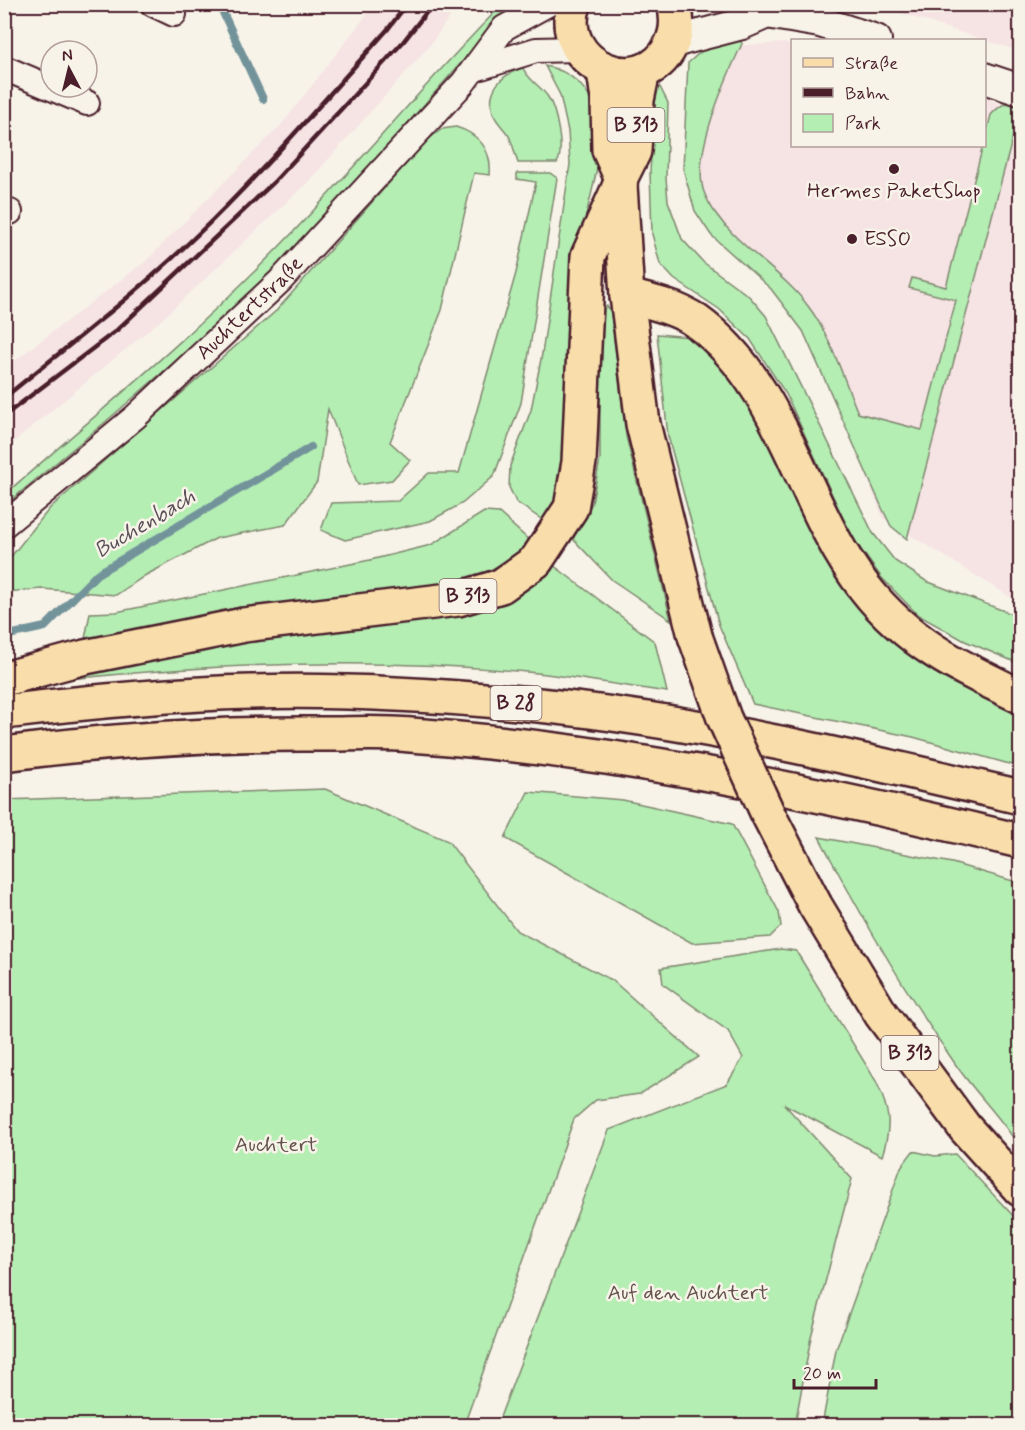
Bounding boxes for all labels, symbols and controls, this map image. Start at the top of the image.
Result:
north arrow [39,39,99,99]
legend [791,39,986,147]
text: N [61,45,74,67]
text: Straße [845,52,898,76]
text: Bahn [845,82,889,106]
road number: B 313 [608,108,664,142]
text: Park [845,112,881,136]
marker: Hermes PaketShop [887,162,901,176]
place label: Hermes PaketShop [807,177,981,205]
place label: ESSO [864,225,911,253]
marker: ESSO [845,232,859,246]
street label: Auchtertstraße [190,250,310,366]
water label: Buchenbach [90,483,201,565]
road number: B 313 [440,579,496,613]
road number: B 28 [490,686,542,720]
road number: B 313 [882,1036,938,1070]
park label: Auchtert [235,1131,317,1159]
park label: Auf den Auchtert [608,1279,769,1307]
scale bar [794,1352,876,1390]
text: 20 m [803,1362,841,1386]

